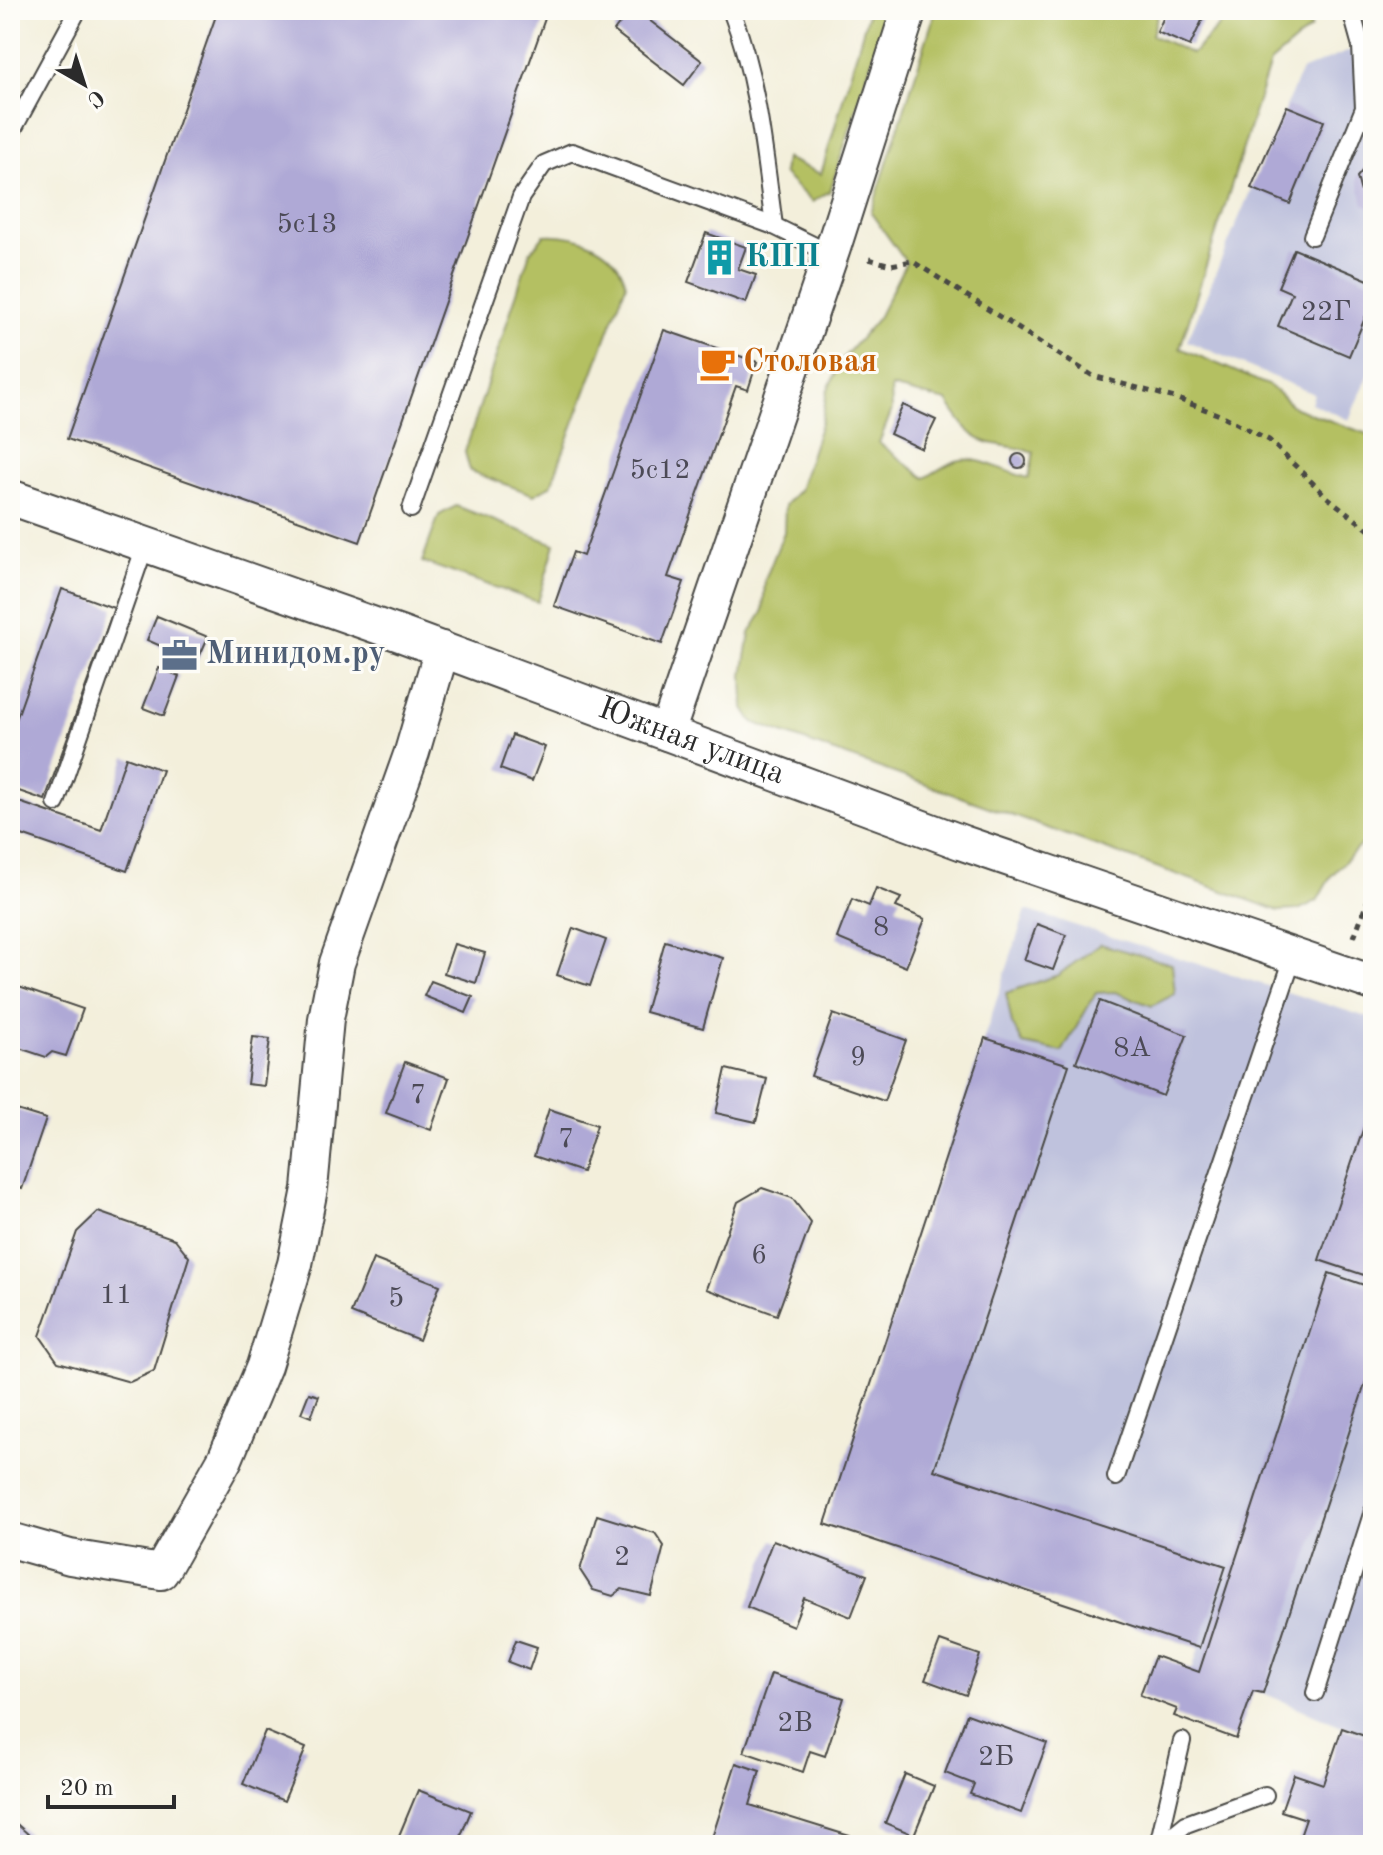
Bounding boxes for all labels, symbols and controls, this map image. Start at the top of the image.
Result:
north arrow [44,44,124,124]
text: С [83,85,108,111]
house number: 5с13 [277,211,337,239]
building icon: КПП [700,239,738,277]
place label: КПП [745,242,821,274]
house number: 22Г [1301,299,1351,327]
cafe icon: Столовая [698,344,736,382]
place label: Столовая [743,347,877,379]
house number: 5с12 [630,457,690,485]
office icon: Минидом.ру [161,636,199,674]
place label: Минидом.ру [206,639,386,671]
street label: Южная улица [594,693,789,791]
house number: 8 [873,914,889,942]
house number: 8А [1113,1035,1151,1063]
house number: 9 [850,1044,866,1072]
house number: 7 [410,1082,426,1110]
house number: 7 [558,1126,574,1154]
house number: 6 [751,1242,767,1270]
house number: 11 [100,1282,132,1310]
house number: 5 [388,1285,404,1313]
house number: 2 [614,1544,630,1572]
house number: 2В [777,1710,813,1738]
house number: 2Б [978,1744,1014,1772]
scale bar [48,1759,174,1809]
text: 20 m [60,1777,114,1801]

